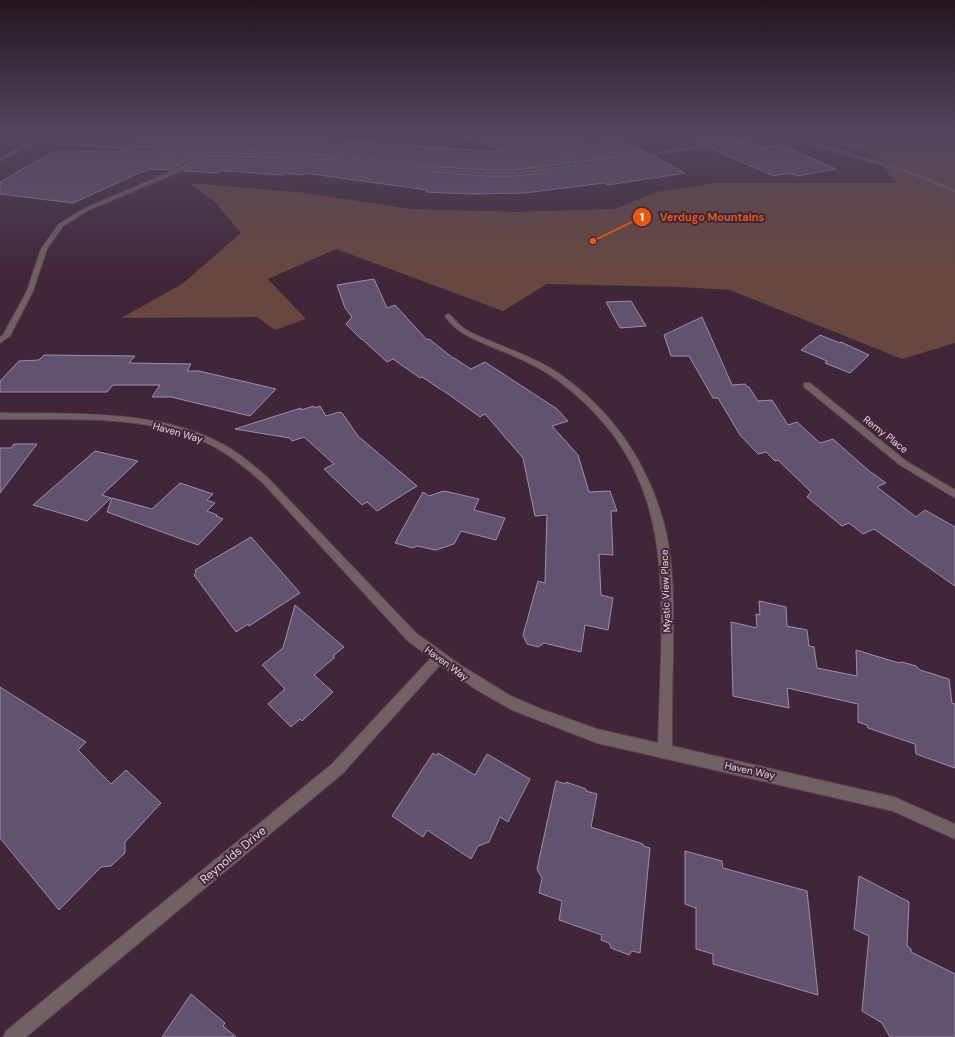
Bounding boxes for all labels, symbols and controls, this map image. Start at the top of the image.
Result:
callout: Verdugo Mountains [632,206,773,229]
text: 1 [640,209,644,225]
text: Verdugo Mountains [660,210,764,224]
street label: Remy Place [861,413,911,456]
street label: Haven Way [151,419,205,446]
street label: Mystic View Place [658,549,673,633]
street label: Haven Way [422,643,472,684]
street label: Haven Way [724,759,777,782]
street label: Reynolds Drive [197,822,270,887]

